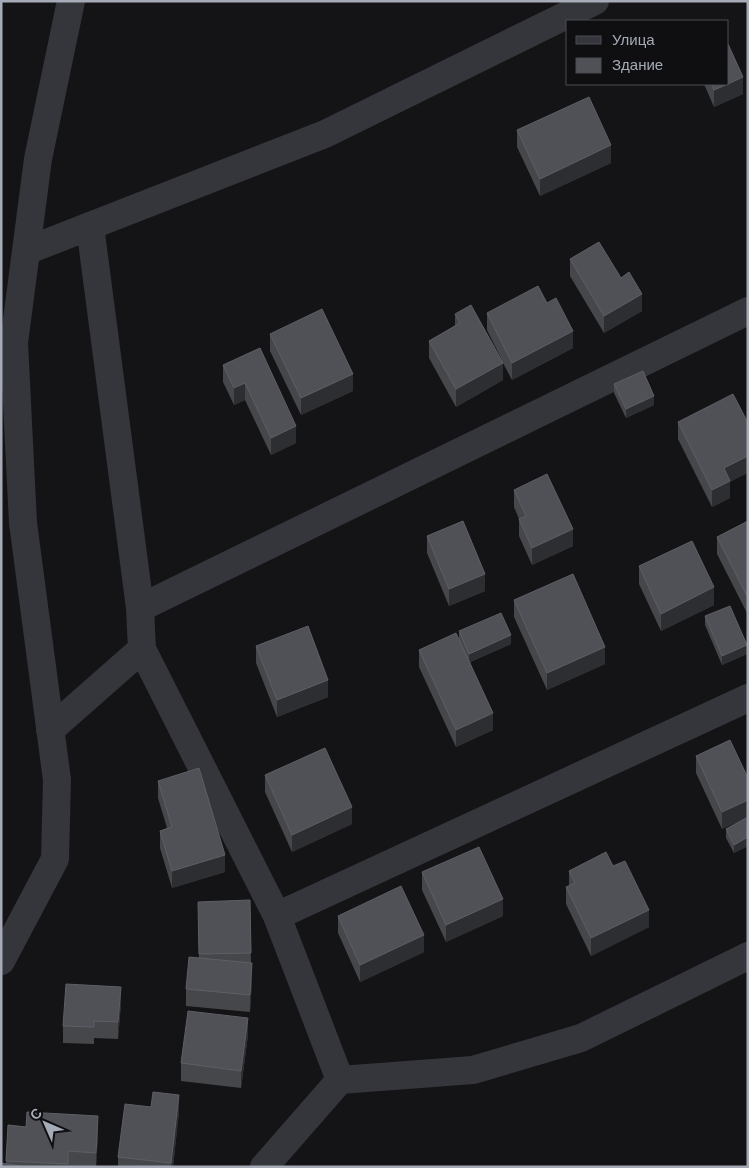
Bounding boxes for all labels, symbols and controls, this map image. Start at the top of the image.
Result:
legend [566,20,729,85]
text: Улица [612,30,655,50]
text: Здание [612,55,663,75]
north arrow [20,1098,70,1148]
text: С [26,1104,46,1124]

